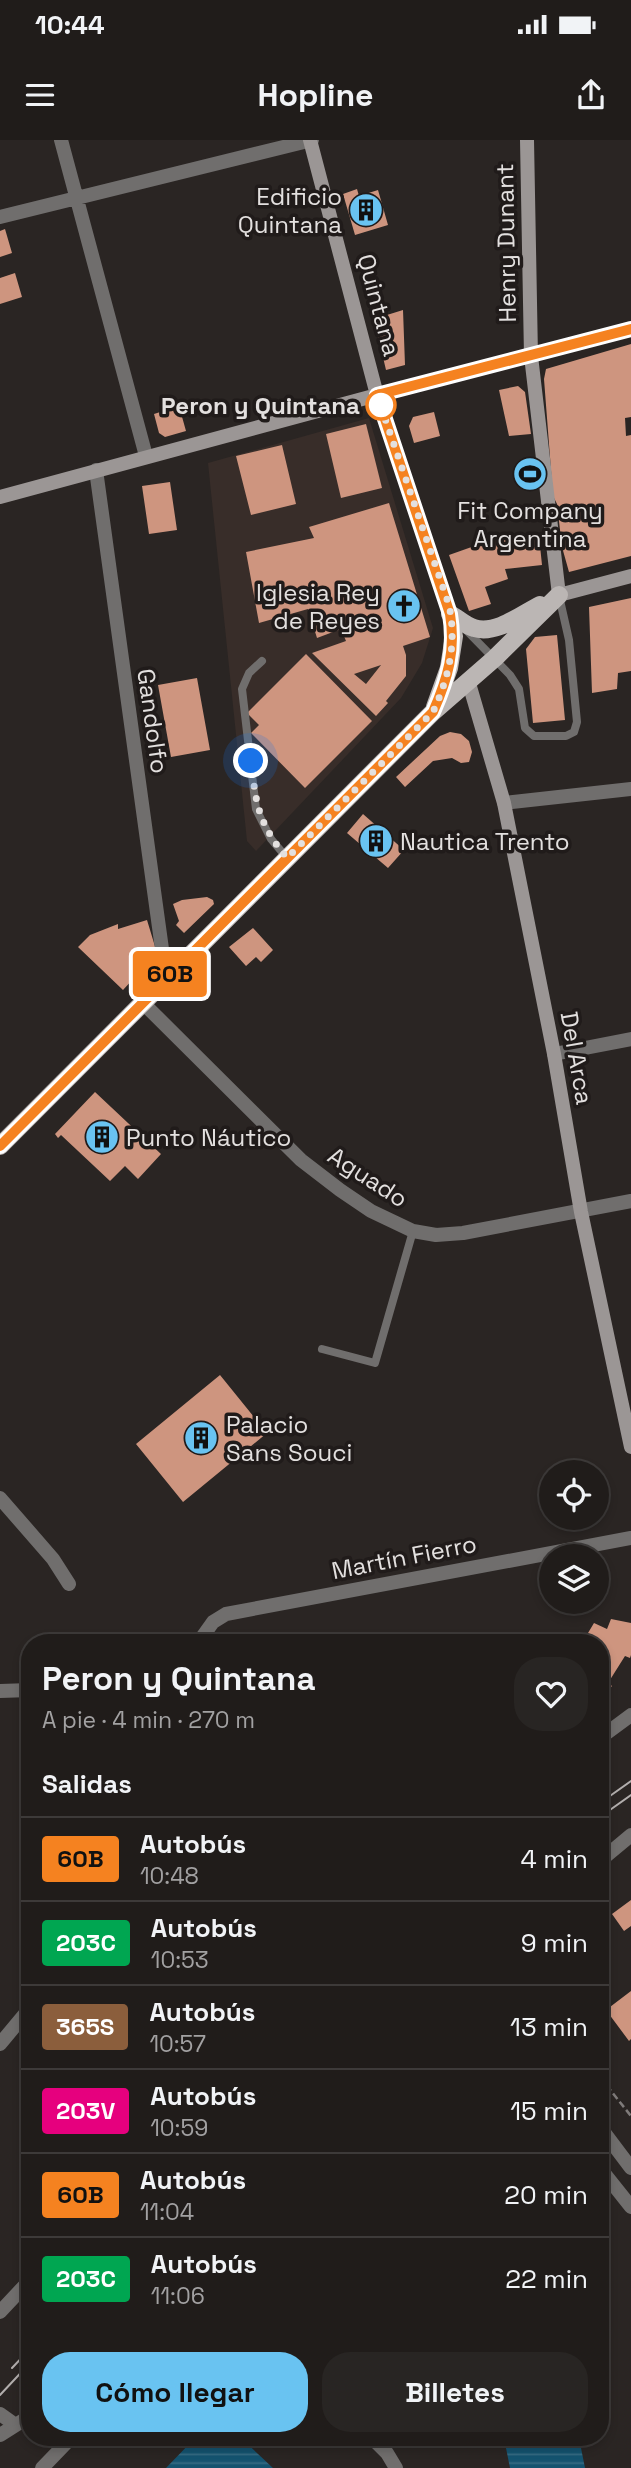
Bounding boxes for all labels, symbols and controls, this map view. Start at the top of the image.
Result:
text: 10:44 [35,8,104,42]
text: Hopline [257,75,374,115]
icon: menu [21,76,59,114]
icon: share [572,76,610,114]
street label: Henry Dunant [489,163,523,323]
place label: Edificio Quintana [238,181,342,240]
building icon: Edificio Quintana [347,191,385,229]
street label: Quintana [351,251,408,360]
place label: Peron y Quintana [161,390,360,421]
marker: Peron y Quintana [366,390,396,420]
sports icon: Fit Company Argentina [511,455,549,493]
place label: Fit Company Argentina [457,495,603,554]
place label: Iglesia Rey de Reyes [256,577,380,636]
church icon: Iglesia Rey de Reyes [385,587,423,625]
street label: Gandolfo [130,667,176,775]
your location [233,743,268,778]
building icon: Nautica Trento [357,822,395,860]
place label: Nautica Trento [400,826,570,857]
line badge: 60B [130,951,210,997]
text: 60B [147,958,193,989]
street label: Del Arca [554,1009,600,1107]
building icon: Punto Náutico [83,1118,121,1156]
place label: Punto Náutico [126,1122,291,1153]
street label: Aguado [322,1140,414,1214]
place label: Palacio Sans Souci [226,1409,353,1468]
building icon: Palacio Sans Souci [182,1419,220,1457]
map controls [539,1460,609,1614]
button: locate [539,1460,609,1530]
street label: Martín Fierro [329,1528,479,1586]
button: layers [539,1544,609,1614]
button: heart [514,1657,588,1731]
text: Peron y Quintana [42,1658,315,1700]
text: A pie · 4 min · 270 m [42,1705,255,1735]
text: Salidas [42,1767,132,1801]
text: Autobús [140,1827,246,1861]
text: 4 min [520,1842,588,1876]
text: 60B [57,1843,104,1874]
text: 10:48 [140,1861,199,1891]
text: Autobús [151,1911,257,1945]
text: 9 min [521,1926,588,1960]
text: 203C [56,1927,116,1958]
text: 10:53 [151,1945,209,1975]
text: Autobús [149,1995,255,2029]
text: 13 min [510,2010,588,2044]
text: 365S [56,2011,114,2042]
text: 10:57 [149,2029,206,2059]
text: Autobús [150,2079,256,2113]
text: 15 min [510,2094,588,2128]
text: 203V [56,2095,115,2126]
text: 10:59 [150,2113,208,2143]
text: Autobús [140,2163,246,2197]
text: 20 min [504,2178,588,2212]
text: 60B [57,2179,104,2210]
text: 11:04 [140,2197,194,2227]
text: Autobús [151,2247,257,2281]
text: 22 min [505,2262,588,2296]
text: 203C [56,2263,116,2294]
text: 11:06 [151,2281,205,2311]
button: Cómo llegar [42,2352,308,2432]
button: Billetes [322,2352,588,2432]

